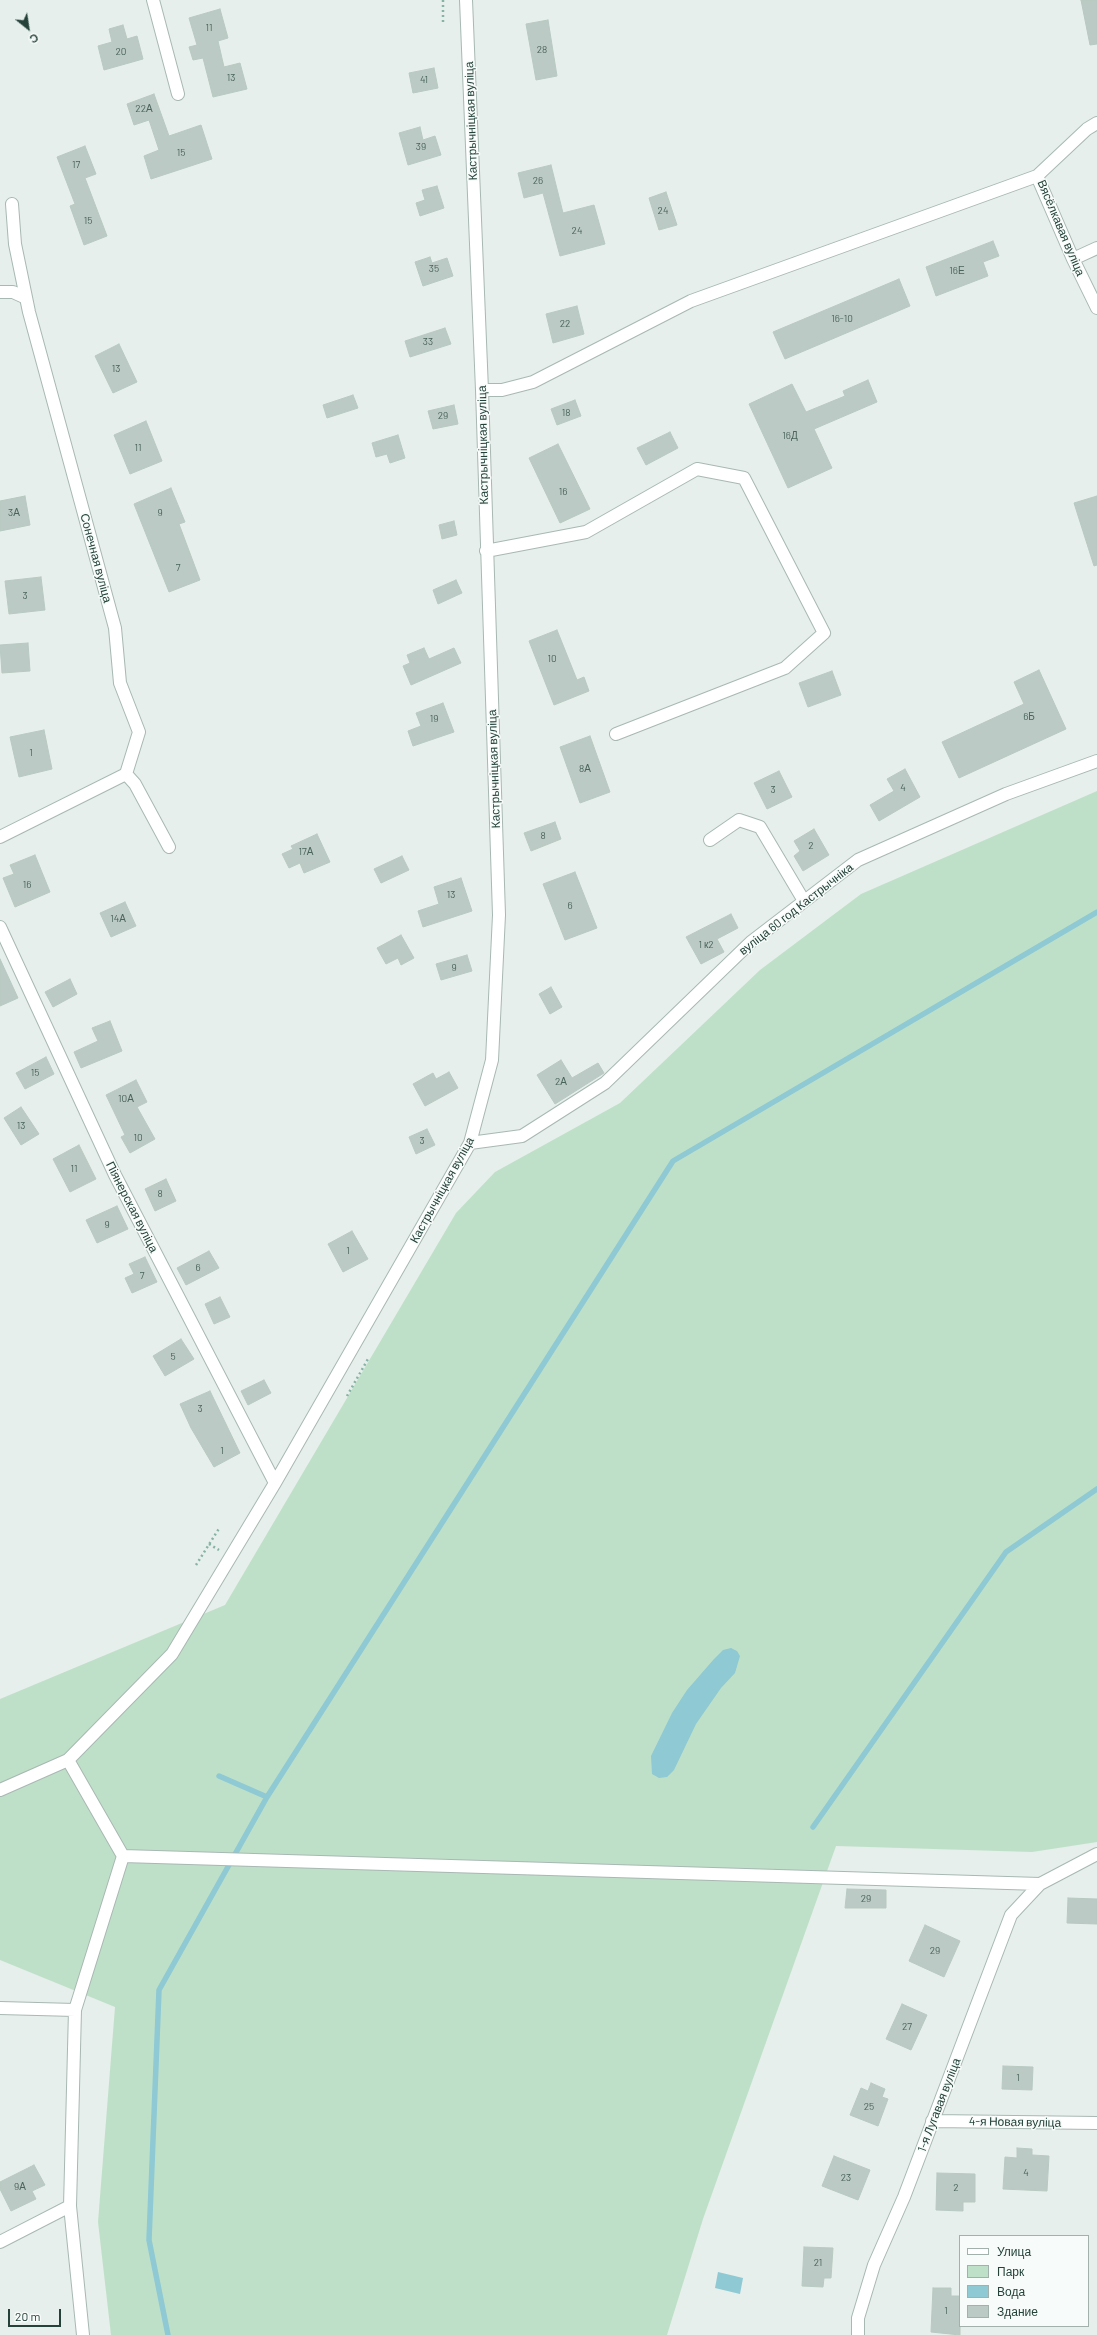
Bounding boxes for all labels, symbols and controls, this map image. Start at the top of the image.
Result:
north arrow [8,8,48,48]
house number: 11 [205,22,213,34]
text: С [28,31,41,46]
house number: 28 [537,44,547,56]
house number: 20 [115,46,127,58]
street label: Кастрычніцкая вуліца [462,61,480,181]
house number: 13 [227,72,235,84]
house number: 41 [420,74,428,86]
house number: 22А [135,103,153,115]
house number: 39 [416,141,426,153]
house number: 15 [177,147,185,159]
house number: 17 [72,159,80,171]
house number: 26 [533,175,543,187]
street label: Вясёлкавая вуліца [1034,178,1088,278]
house number: 24 [658,205,668,217]
house number: 15 [84,215,92,227]
house number: 24 [572,225,582,237]
house number: 35 [429,263,439,275]
house number: 16Е [949,265,965,277]
house number: 16-10 [831,313,853,325]
house number: 22 [560,318,570,330]
house number: 33 [423,336,433,348]
house number: 13 [112,363,120,375]
street label: Кастрычніцкая вуліца [475,385,491,505]
house number: 18 [562,407,570,419]
house number: 29 [438,410,448,422]
house number: 16Д [782,430,798,442]
house number: 11 [134,442,142,454]
house number: 16 [559,486,567,498]
house number: 3А [8,507,20,519]
house number: 9 [157,507,163,519]
street label: Сонечная вуліца [77,512,115,604]
house number: 7 [176,562,180,574]
house number: 3 [22,590,28,602]
house number: 10 [547,653,557,665]
street label: Кастрычніцкая вуліца [485,709,503,829]
house number: 6Б [1023,711,1035,723]
house number: 19 [430,713,438,725]
house number: 1 [29,747,33,759]
house number: 8А [579,763,591,775]
house number: 4 [900,782,906,794]
house number: 3 [770,784,776,796]
house number: 8 [540,830,546,842]
house number: 2 [808,840,814,852]
house number: 17А [299,846,313,858]
street label: вуліца 60 год Кастрычніка [736,860,856,958]
house number: 16 [23,879,31,891]
house number: 13 [447,889,455,901]
house number: 6 [567,900,573,912]
house number: 14А [110,913,126,925]
house number: 1 к2 [698,939,714,951]
house number: 9 [451,962,457,974]
house number: 15 [31,1067,39,1079]
house number: 2А [555,1076,567,1088]
house number: 10А [118,1093,134,1105]
house number: 13 [17,1120,25,1132]
house number: 10 [133,1132,143,1144]
street label: Кастрычніцкая вуліца [407,1134,477,1246]
house number: 3 [419,1135,425,1147]
street label: Піянерская вуліца [103,1159,161,1255]
house number: 11 [70,1163,78,1175]
house number: 8 [157,1188,163,1200]
house number: 9 [104,1219,110,1231]
house number: 1 [346,1245,350,1257]
house number: 6 [195,1262,201,1274]
house number: 7 [140,1270,144,1282]
house number: 5 [170,1351,176,1363]
house number: 3 [197,1403,203,1415]
house number: 1 [220,1445,224,1457]
house number: 29 [861,1893,871,1905]
house number: 29 [930,1945,940,1957]
house number: 27 [902,2021,912,2033]
street label: 1-я Лугавая вуліца [914,2056,964,2154]
house number: 1 [1016,2072,1020,2084]
house number: 25 [864,2101,874,2113]
street label: 4-я Новая вуліца [969,2114,1061,2130]
house number: 4 [1023,2167,1029,2179]
house number: 23 [841,2172,851,2184]
house number: 9А [14,2181,26,2193]
house number: 2 [953,2182,959,2194]
legend [959,2235,1089,2327]
text: Улица [997,2244,1031,2258]
house number: 21 [814,2257,822,2269]
text: Парк [997,2264,1024,2278]
text: Вода [997,2284,1025,2298]
scale bar [10,2301,63,2327]
text: Здание [997,2304,1038,2318]
house number: 1 [944,2305,948,2317]
text: 20 m [15,2309,41,2323]

